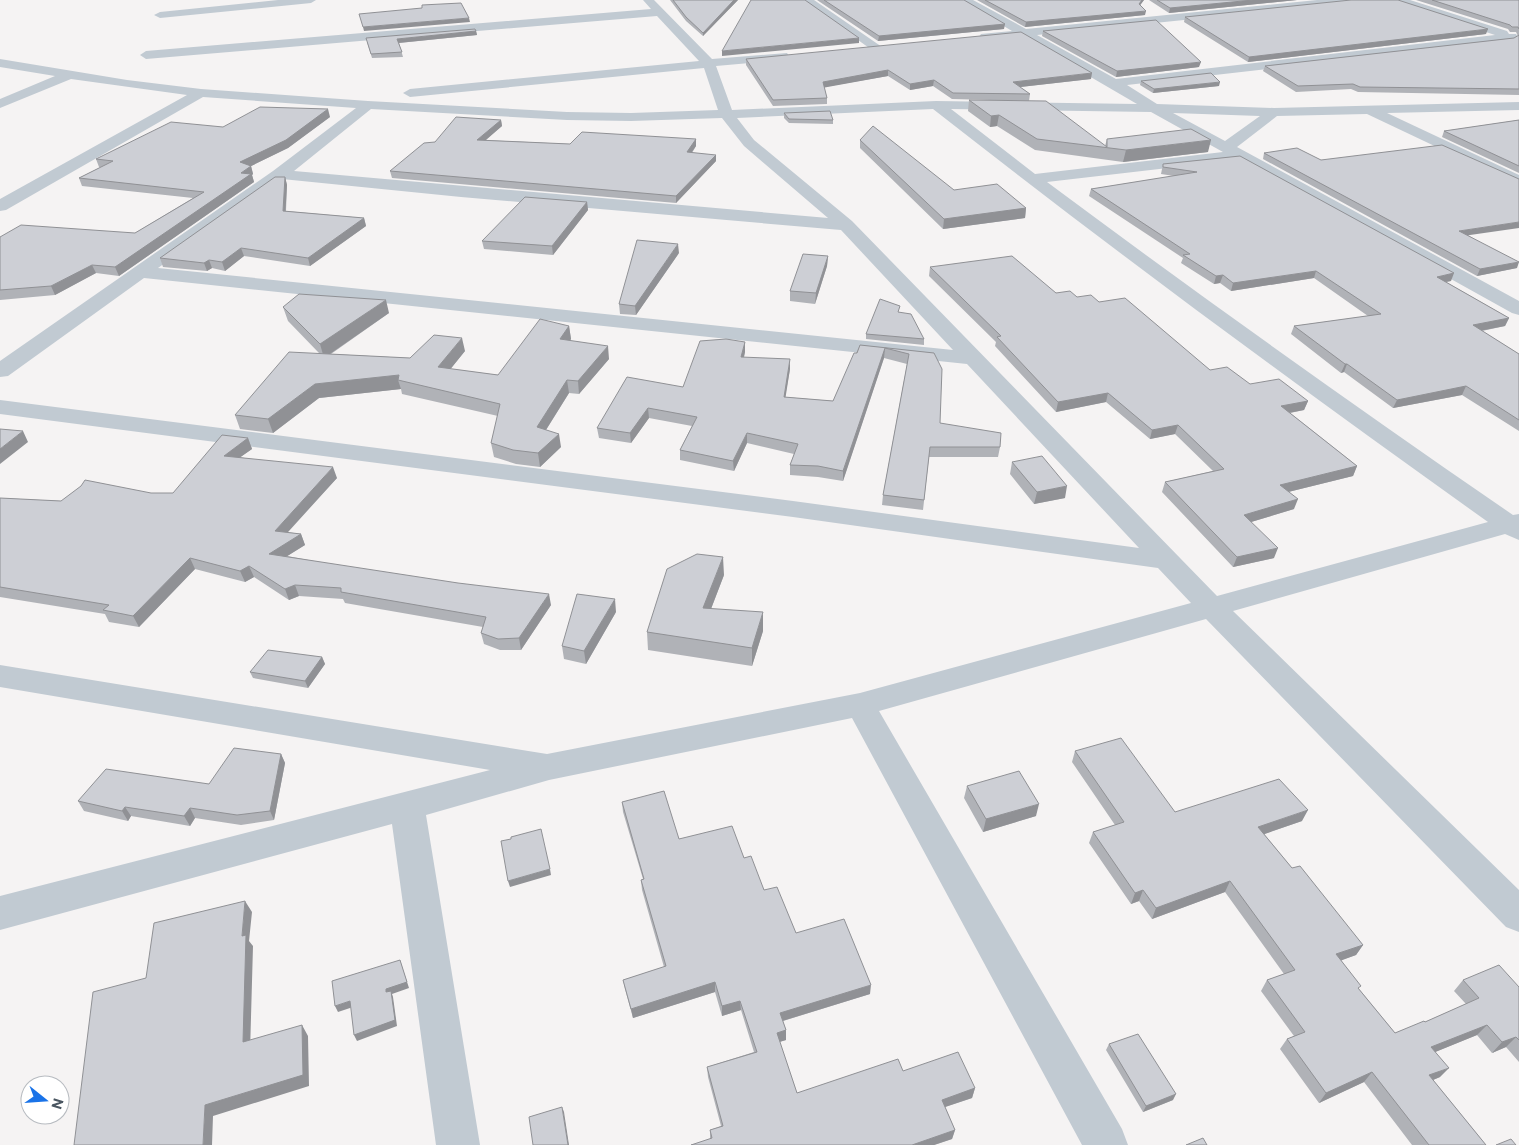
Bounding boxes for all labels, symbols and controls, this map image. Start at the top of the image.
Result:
north arrow [20,1075,70,1125]
text: N [48,1096,68,1111]

